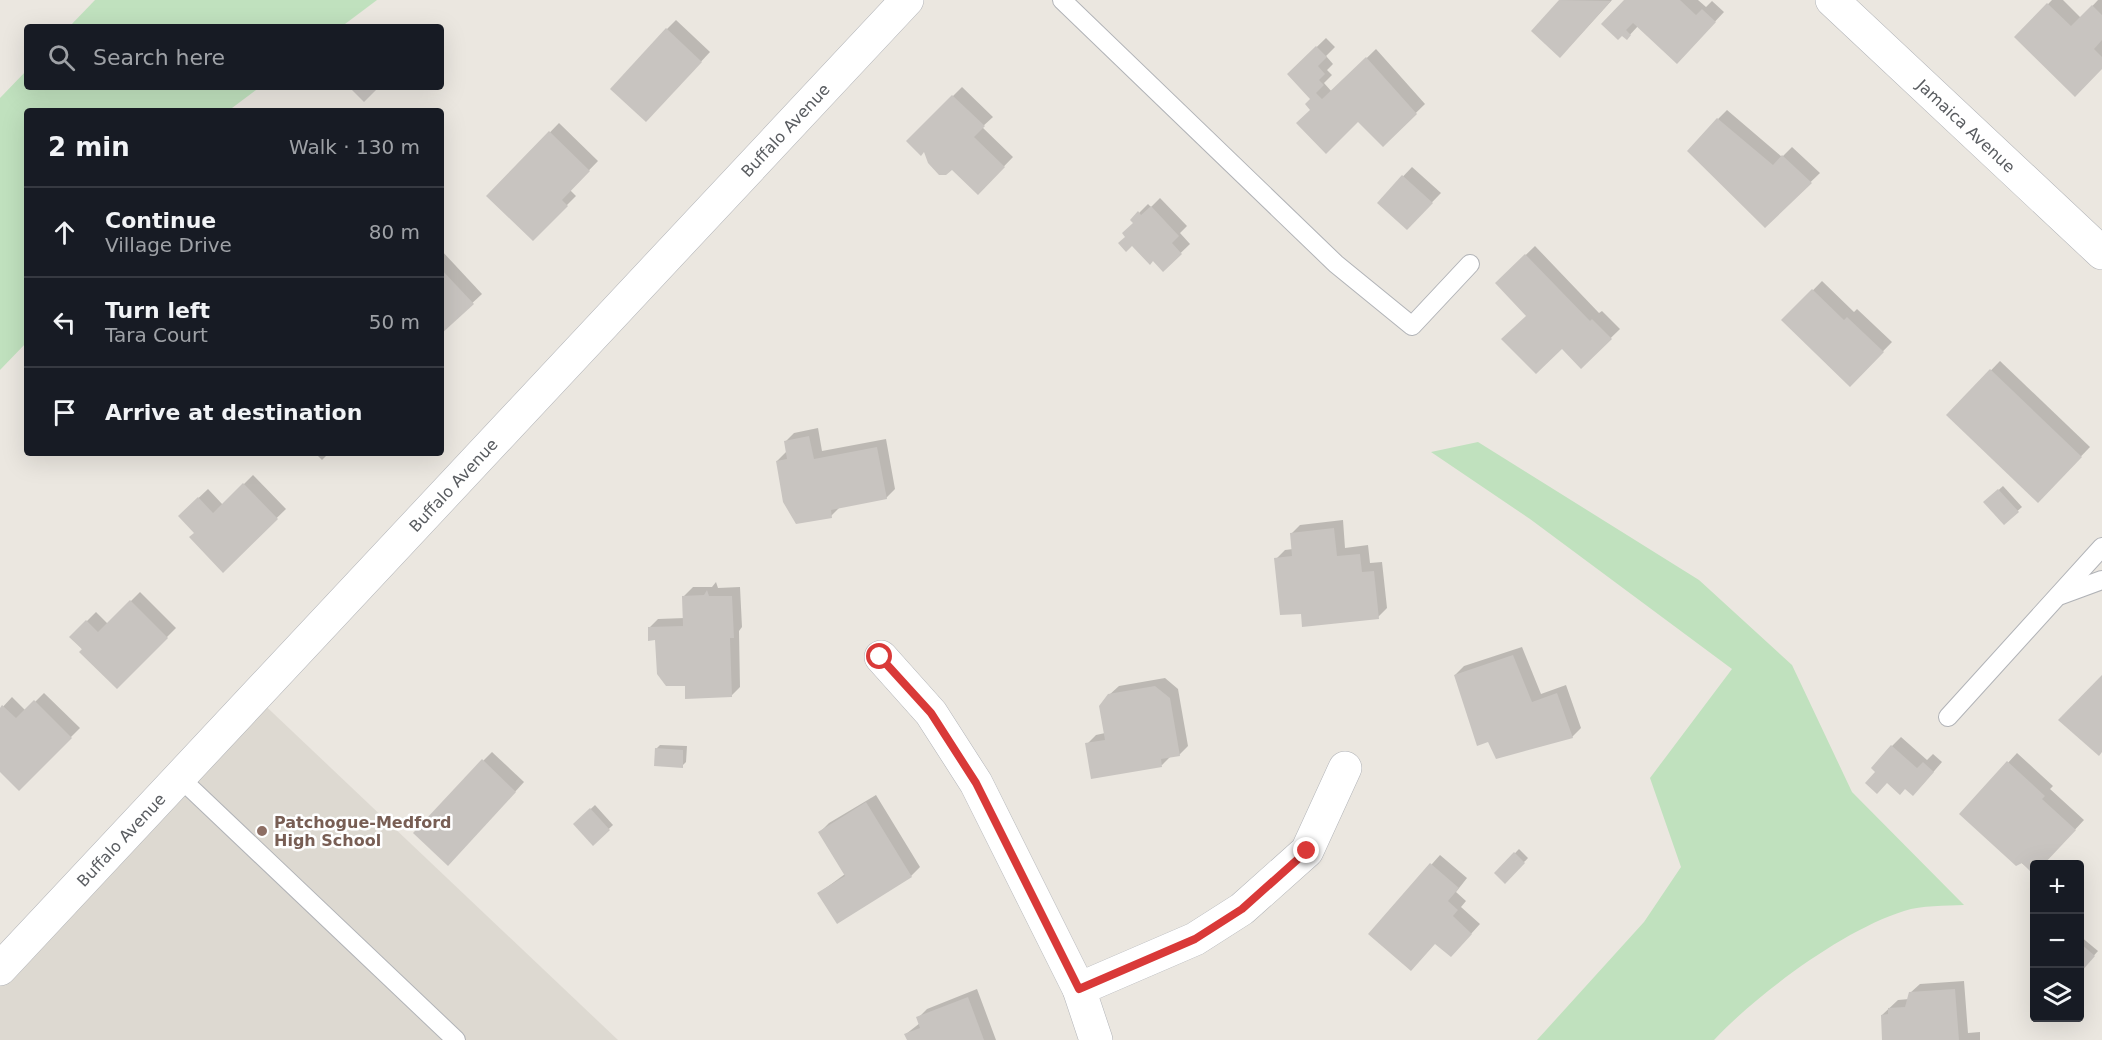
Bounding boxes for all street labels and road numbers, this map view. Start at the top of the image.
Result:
street label: Jamaica Avenue [1912,75,2019,177]
street label: Buffalo Avenue [737,80,834,181]
street label: Buffalo Avenue [405,435,502,536]
street label: Buffalo Avenue [73,790,170,891]

